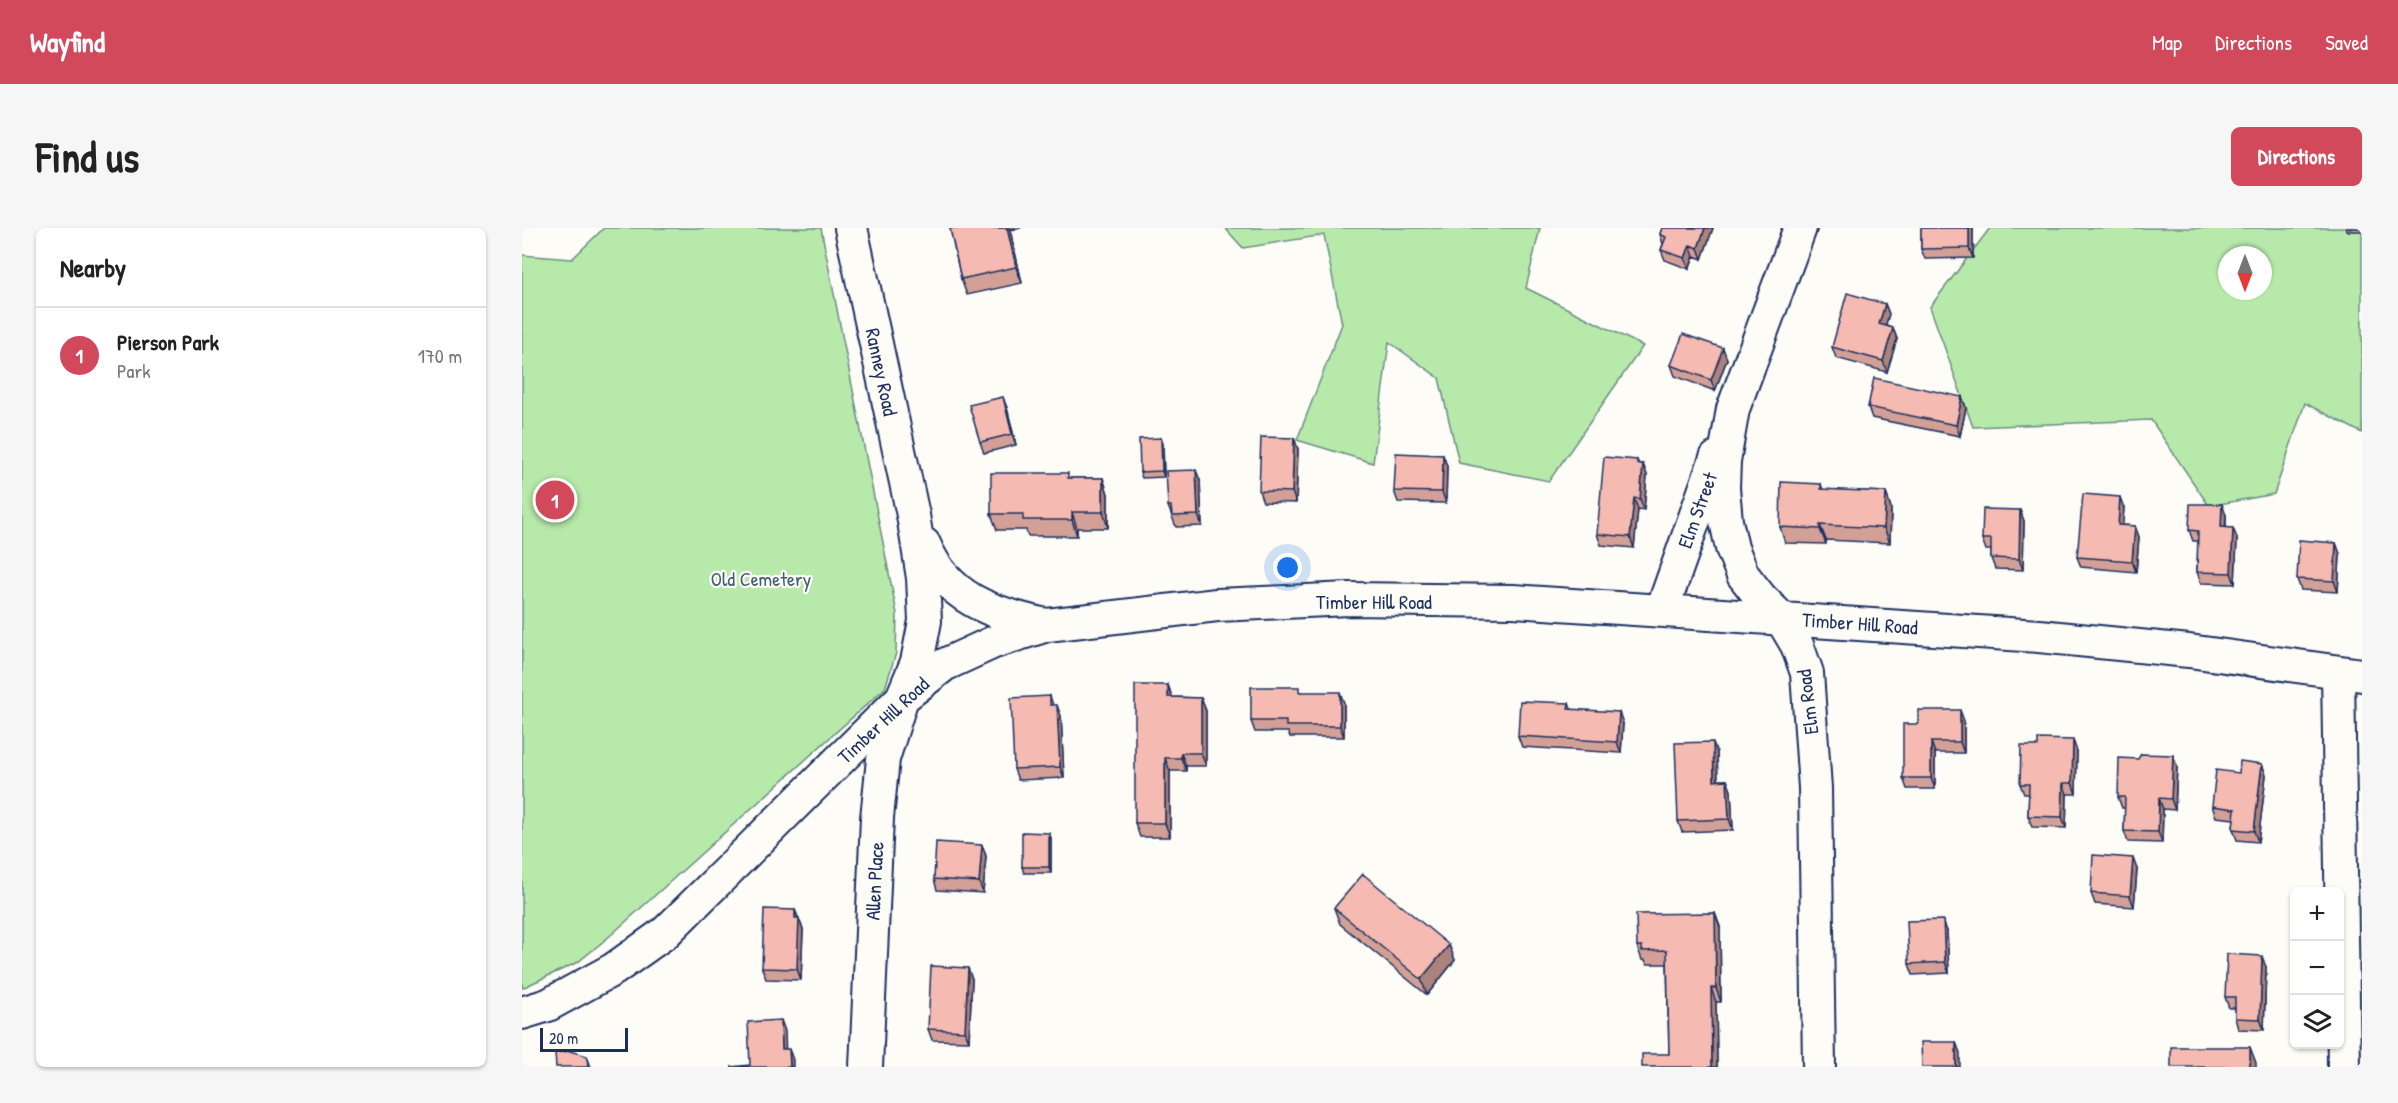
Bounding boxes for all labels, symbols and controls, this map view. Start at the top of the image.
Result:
text: Wayfind [30,23,105,61]
text: Map [2152,28,2182,57]
text: Directions [2215,28,2292,57]
text: Saved [2325,28,2368,57]
button: Directions [2231,127,2362,186]
text: Find us [36,128,139,185]
north arrow [2218,246,2272,300]
text: Nearby [60,250,126,285]
street label: Ranney Road [860,326,904,418]
text: Pierson Park [117,327,219,357]
text: 1 [76,342,83,369]
text: 170 m [418,342,462,369]
text: Park [117,357,150,384]
street label: Elm Street [1671,467,1724,552]
pin: 1 [536,478,574,522]
your location [1273,553,1302,582]
park label: Old Cemetery [711,565,811,592]
street label: Timber Hill Road [1316,588,1432,615]
street label: Timber Hill Road [1801,605,1919,641]
street label: Elm Road [1790,668,1824,736]
street label: Timber Hill Road [831,671,935,769]
street label: Allen Place [858,841,890,921]
map controls [2290,887,2344,1049]
button: + [2290,887,2344,941]
button: − [2290,941,2344,995]
button: layers [2290,995,2344,1049]
scale bar [540,1025,628,1052]
text: 20 m [549,1027,578,1049]

